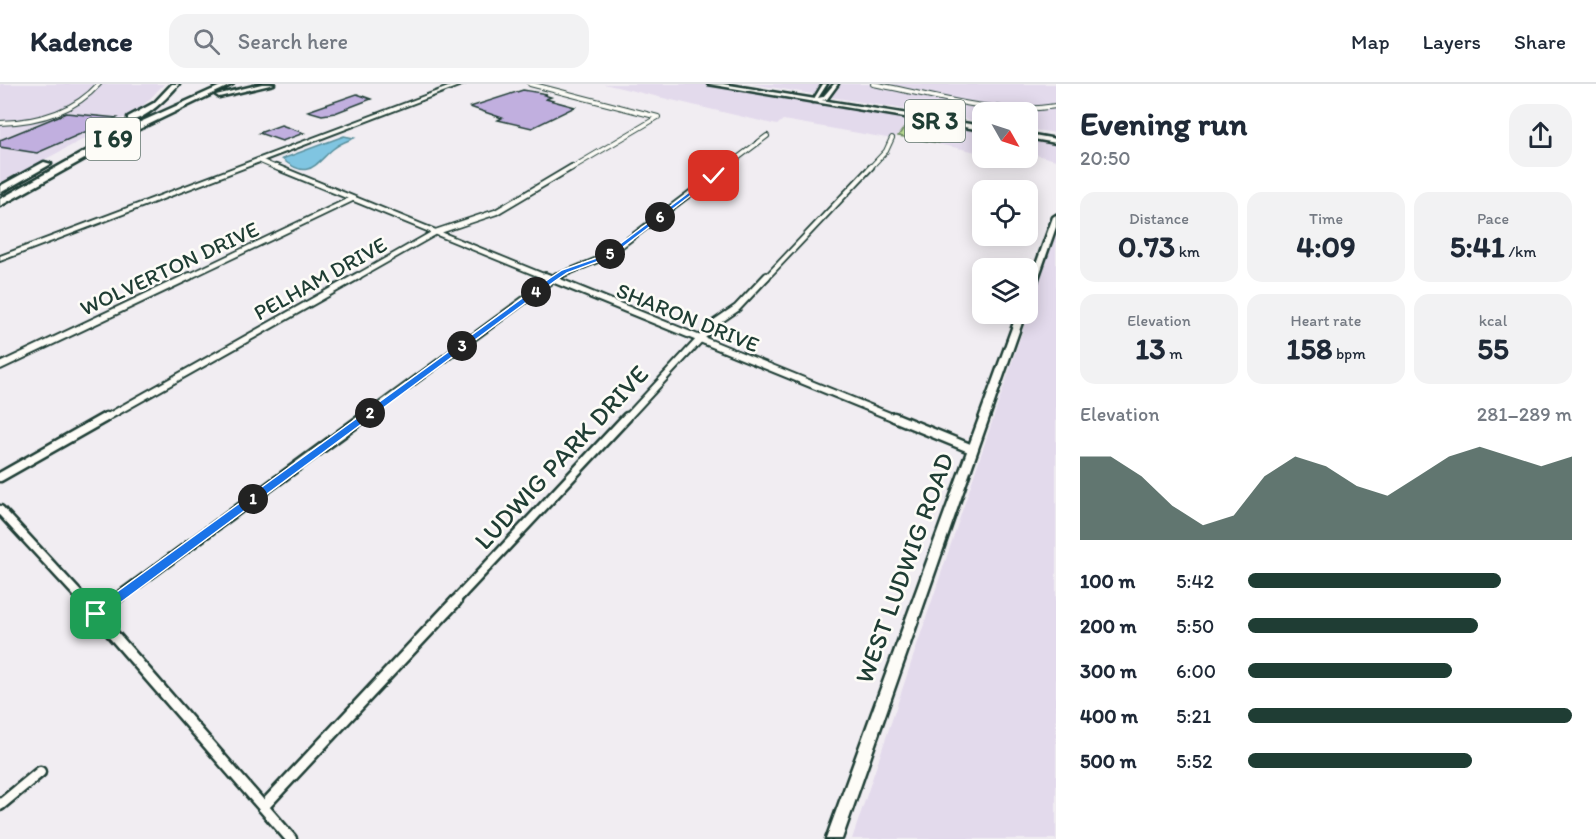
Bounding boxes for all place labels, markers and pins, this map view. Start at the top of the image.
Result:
pin [688,150,739,201]
pin: 6 [645,202,675,232]
pin: 5 [595,239,625,269]
pin: 4 [521,277,551,307]
pin: 3 [447,331,477,361]
pin: 2 [355,398,385,428]
pin: 1 [238,484,268,514]
pin [70,588,121,639]

